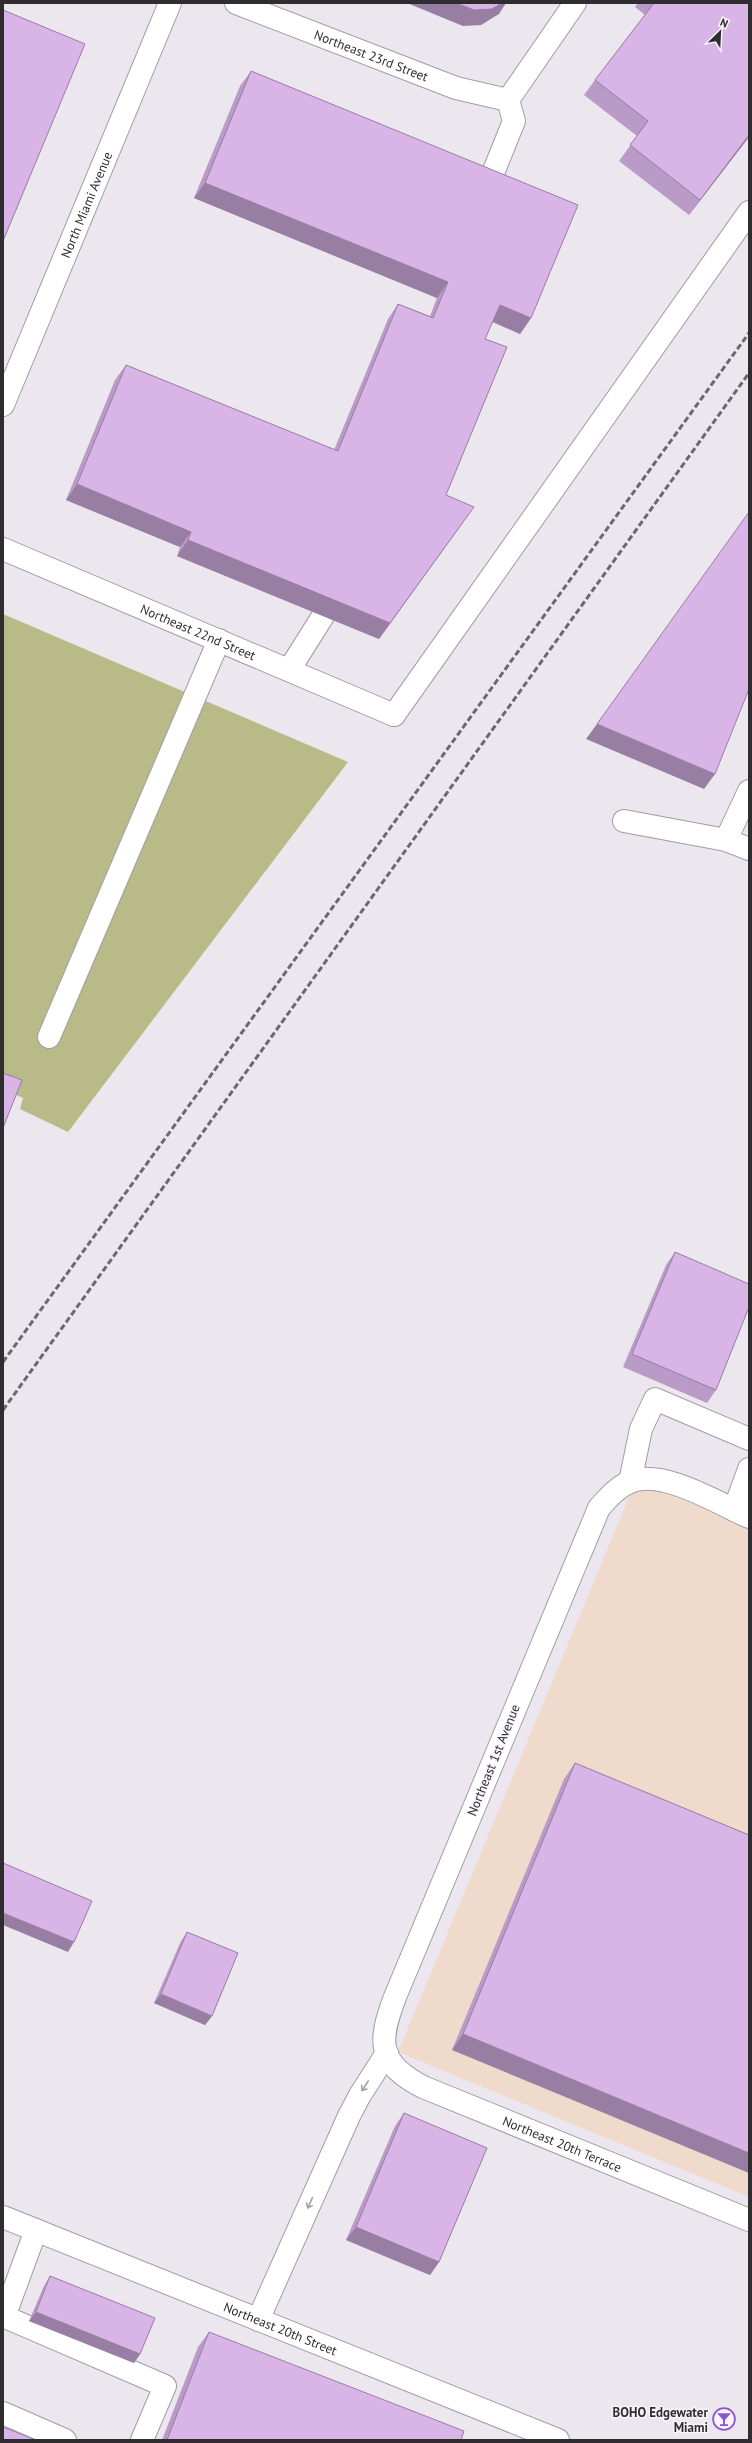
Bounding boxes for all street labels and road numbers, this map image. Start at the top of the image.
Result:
street label: Northeast 23rd Street [312,26,431,86]
street label: North Miami Avenue [57,149,116,260]
street label: Northeast 22nd Street [138,600,259,665]
street label: Northeast 1st Avenue [463,1702,524,1819]
street label: Northeast 20th Terrace [500,2112,624,2176]
street label: Northeast 20th Street [221,2298,340,2360]

